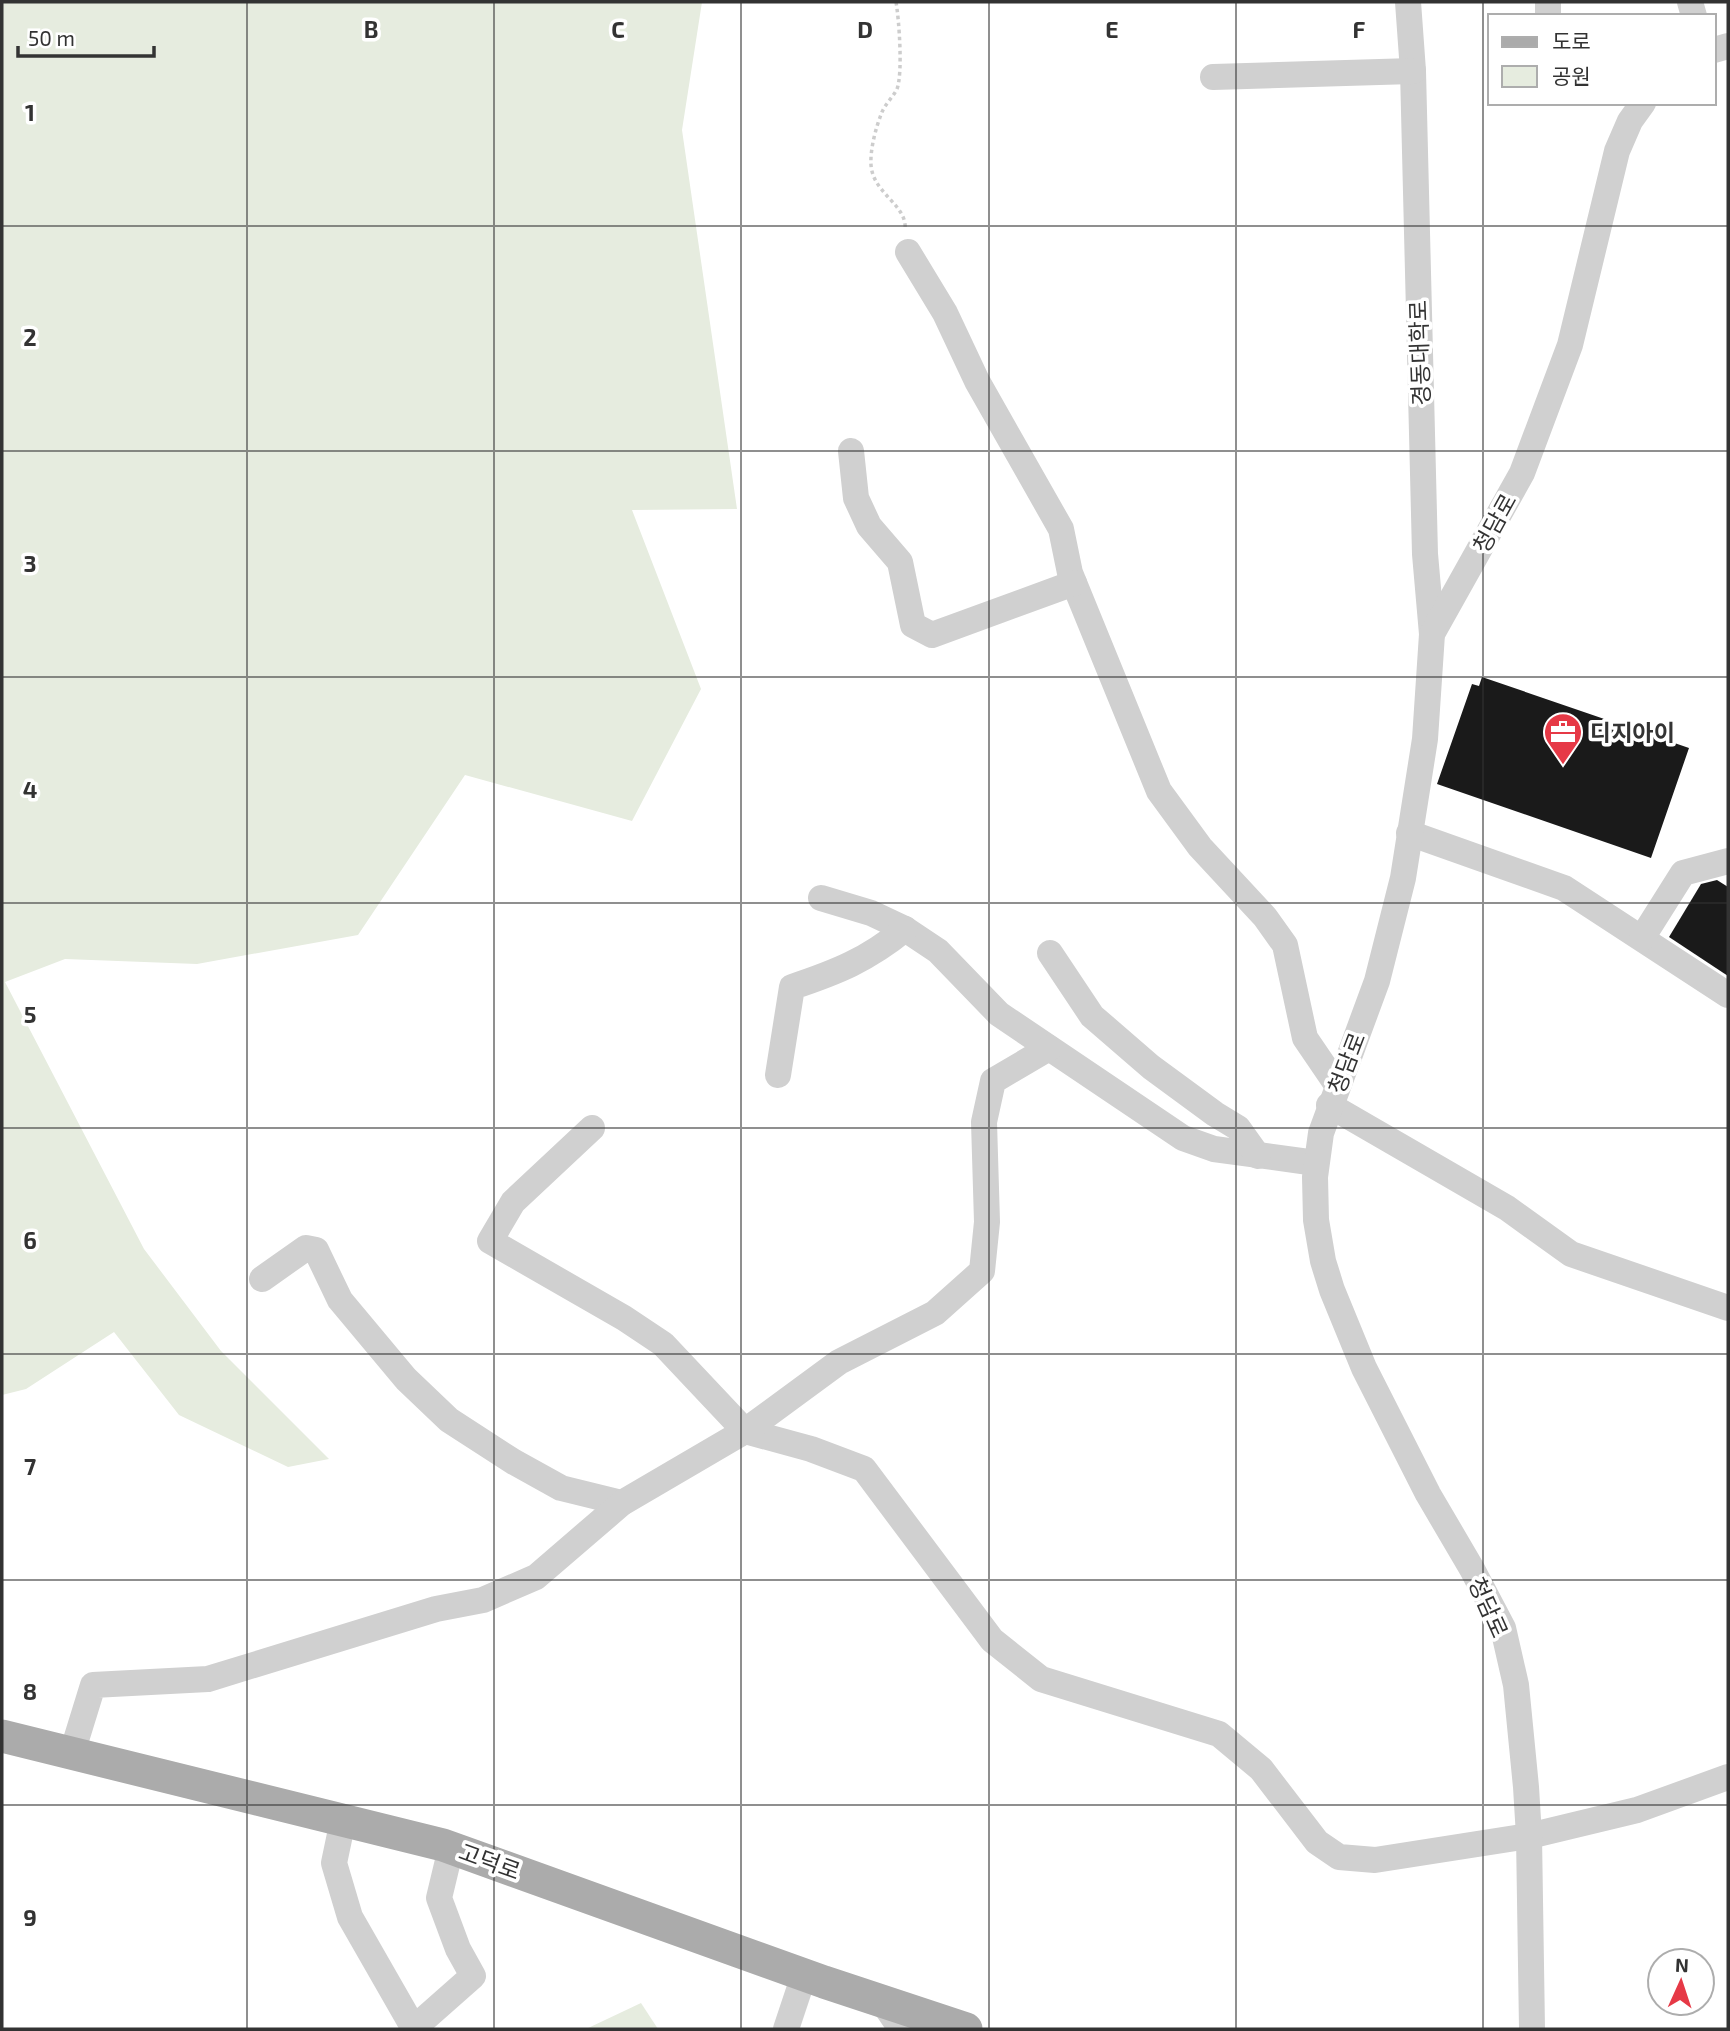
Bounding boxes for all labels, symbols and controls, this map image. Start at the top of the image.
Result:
scale bar [18,14,154,58]
legend [1488,14,1716,105]
text: B [364,15,378,43]
text: C [611,15,625,43]
text: D [857,15,873,43]
text: E [1105,15,1119,43]
text: F [1353,15,1366,43]
text: 50 m [28,25,75,50]
text: 도로 [1552,28,1591,53]
text: 공원 [1552,63,1591,88]
text: 1 [25,98,35,126]
street label: 경동대학로 [1403,300,1435,406]
text: 2 [23,323,37,351]
street label: 청담로 [1466,488,1522,558]
text: 3 [23,549,37,577]
office icon: 디지아이 [1542,711,1584,766]
place label: 디지아이 [1590,718,1675,746]
text: 4 [23,775,37,803]
text: 5 [24,1000,36,1028]
street label: 청담로 [1322,1028,1370,1098]
text: 6 [23,1226,37,1254]
text: 7 [24,1452,36,1480]
street label: 청담로 [1463,1572,1515,1642]
text: 8 [23,1677,37,1705]
street label: 고덕로 [455,1837,525,1885]
text: 9 [23,1903,37,1931]
north arrow [1646,1947,1716,2017]
text: N [1674,1953,1689,1976]

